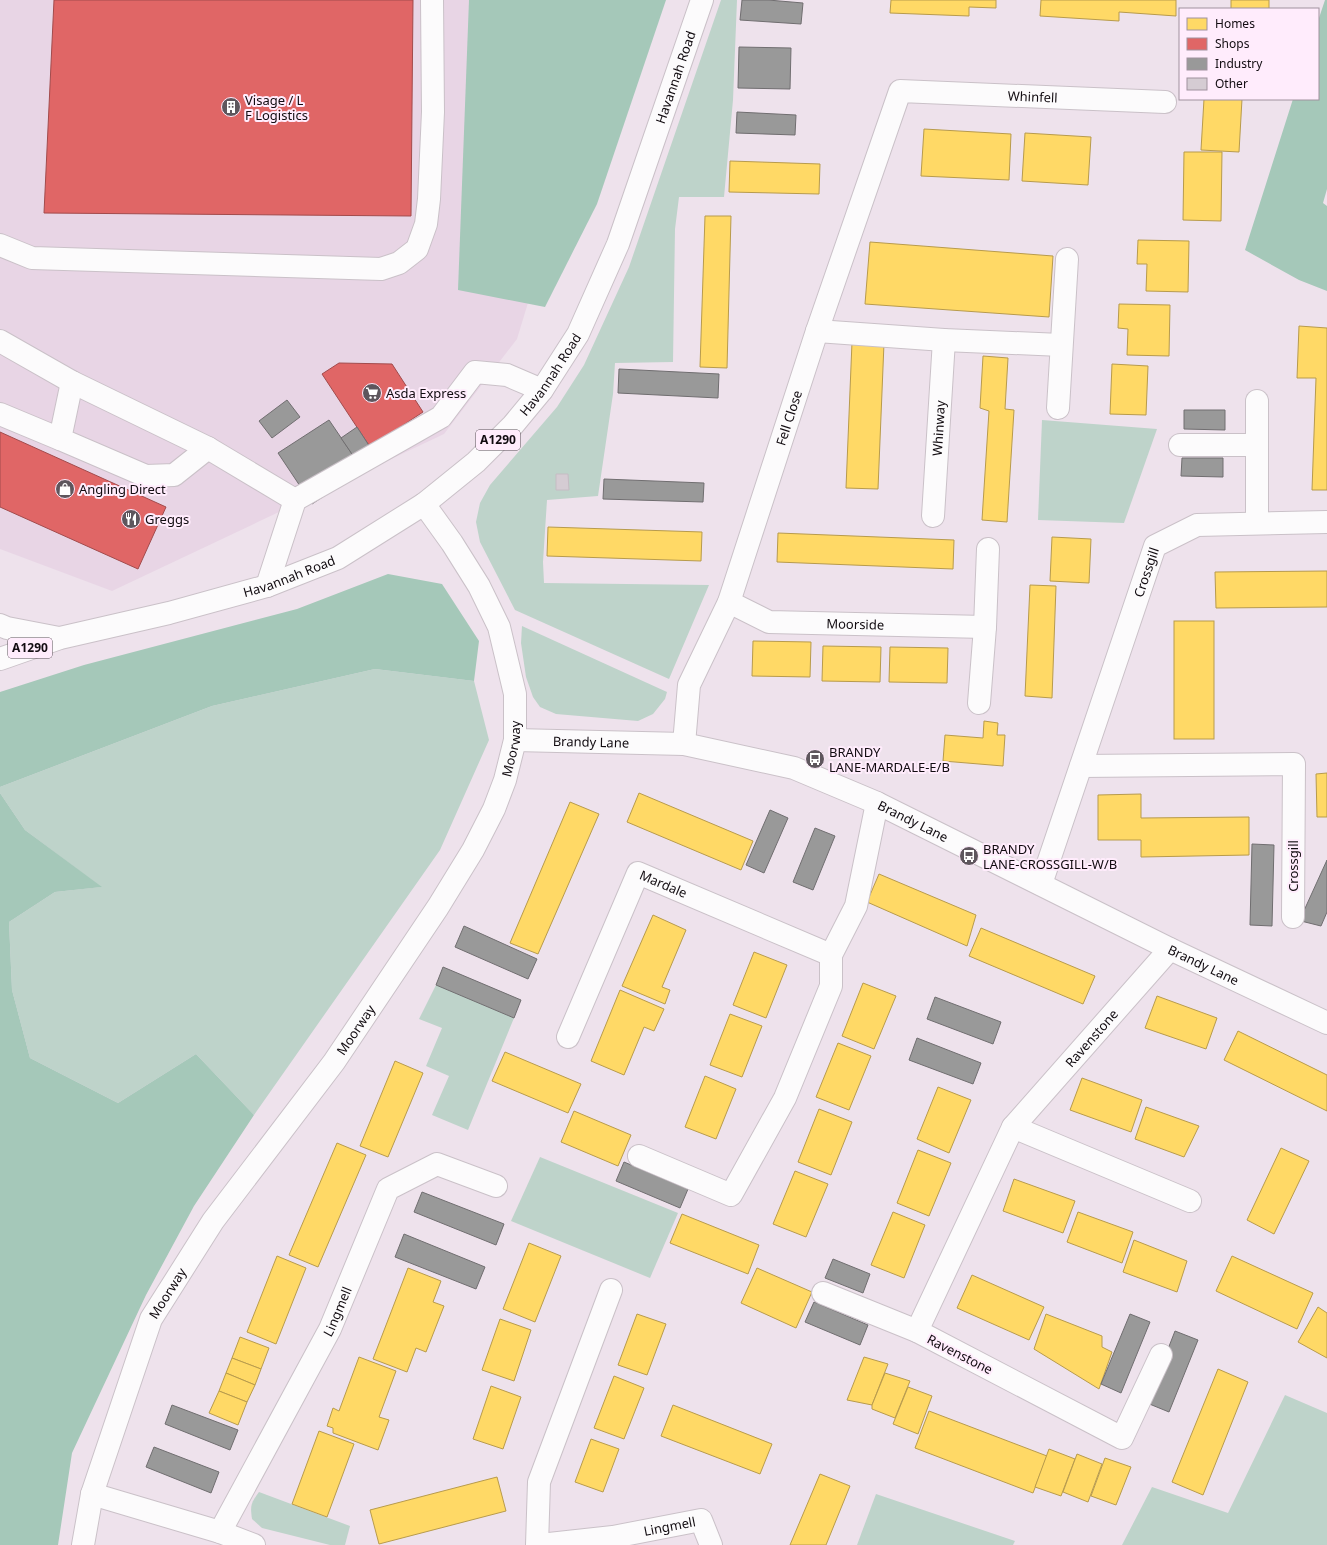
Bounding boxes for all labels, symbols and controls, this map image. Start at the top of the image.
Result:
legend [1179,8,1319,100]
text: Homes [1215,15,1255,32]
street label: Havannah Road [651,28,700,126]
text: Shops [1215,35,1250,52]
text: Industry [1215,55,1263,72]
text: Other [1215,75,1248,92]
street label: Whinfell [1007,86,1058,107]
place label: Visage / L F Logistics [245,91,308,124]
building icon: Visage / L F Logistics [220,96,242,118]
street label: Havannah Road [515,330,585,420]
supermarket icon: Asda Express [361,382,383,404]
place label: Asda Express [386,384,466,402]
street label: Fell Close [771,388,806,448]
street label: Whinway [928,399,949,457]
road number: A1290 [476,430,520,450]
shop icon: Angling Direct [54,478,76,500]
place label: Angling Direct [79,480,166,498]
restaurant icon: Greggs [120,508,142,530]
place label: Greggs [145,510,189,528]
street label: Crossgill [1129,545,1163,600]
street label: Havannah Road [241,551,338,601]
street label: Moorside [826,614,884,634]
road number: A1290 [8,638,52,658]
street label: Moorway [497,720,524,779]
street label: Brandy Lane [553,732,629,752]
place label: BRANDY LANE-MARDALE-E/B [829,743,950,776]
bus stop icon: BRANDY LANE-MARDALE-E/B [804,748,826,770]
street label: Brandy Lane [875,796,951,846]
place label: BRANDY LANE-CROSSGILL-W/B [983,840,1117,873]
street label: Crossgill [1284,840,1302,892]
bus stop icon: BRANDY LANE-CROSSGILL-W/B [958,845,980,867]
street label: Mardale [637,866,690,902]
street label: Brandy Lane [1165,940,1242,989]
street label: Moorway [332,1001,379,1059]
street label: Ravenstone [1061,1005,1122,1071]
street label: Moorway [144,1264,190,1322]
street label: Lingmell [319,1284,356,1340]
street label: Ravenstone [924,1330,996,1378]
street label: Lingmell [642,1512,697,1540]

